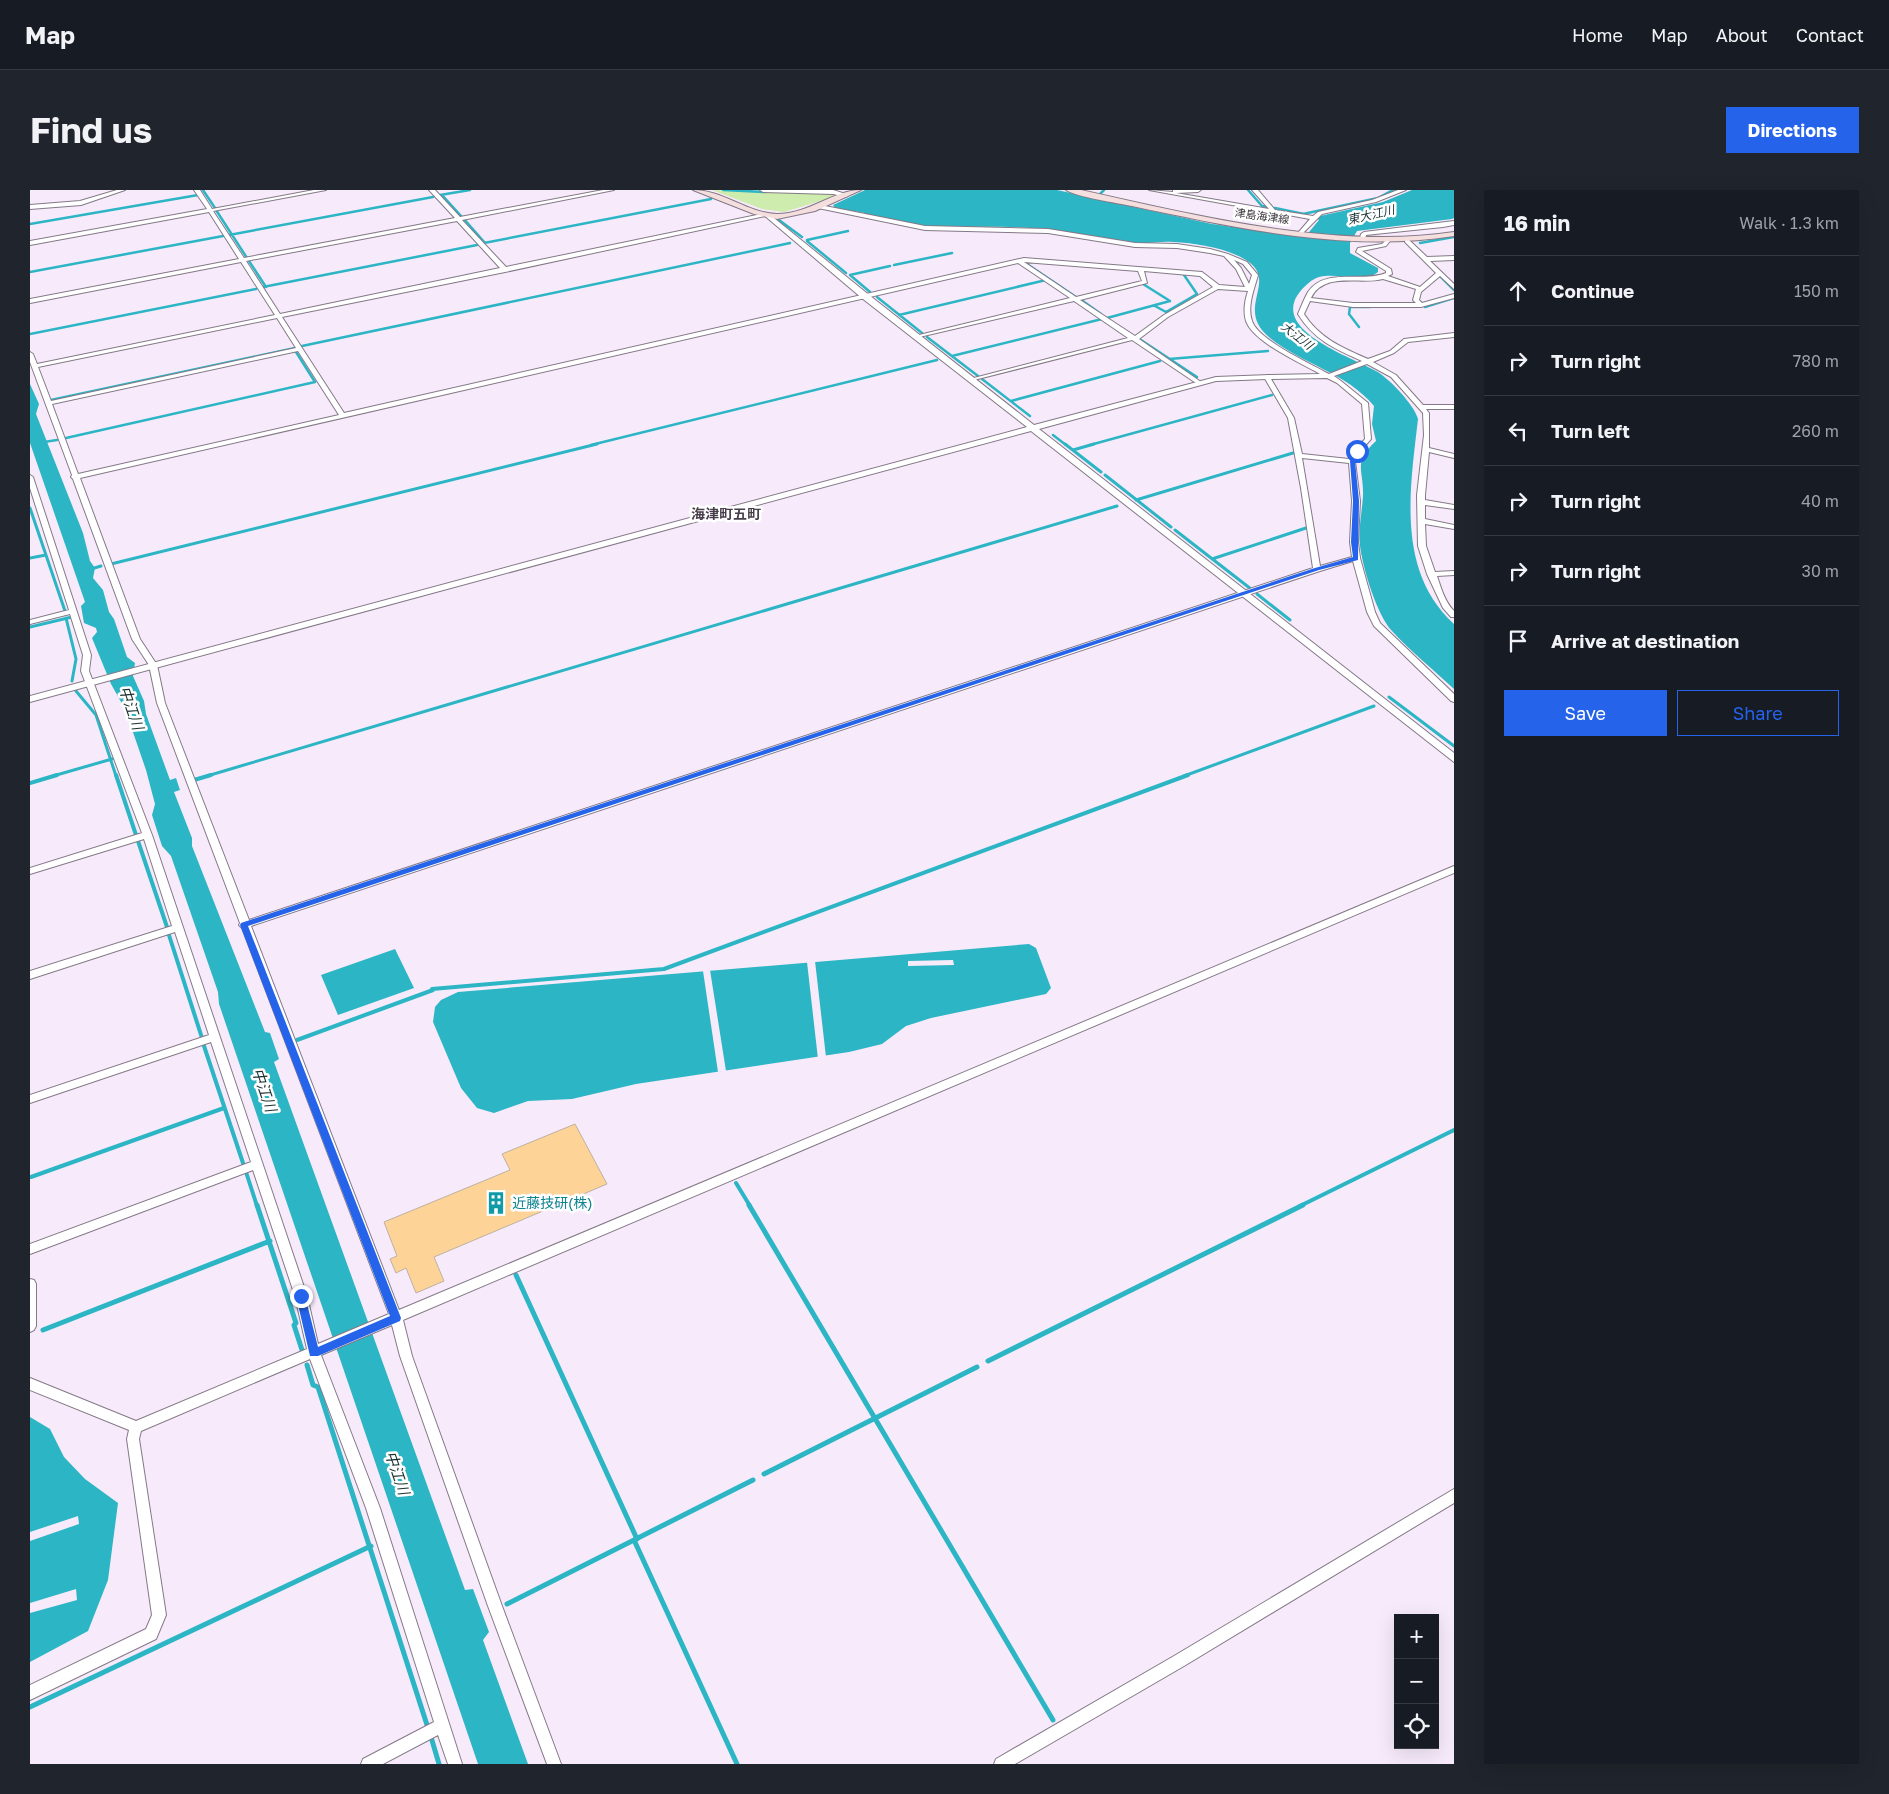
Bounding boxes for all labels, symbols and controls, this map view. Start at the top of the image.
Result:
text: Map [25,20,75,49]
text: Home [1572,24,1623,46]
text: Map [1651,24,1688,46]
text: About [1716,24,1768,46]
text: Contact [1796,24,1864,46]
button: Directions [1726,107,1859,153]
text: Find us [30,109,152,151]
water label: 東大江川 [1346,201,1398,227]
street label: 津島海津線 [1234,205,1290,226]
text: 16 min [1504,210,1570,236]
text: Walk · 1.3 km [1739,213,1839,233]
icon: ahead [1504,277,1532,305]
text: Continue [1551,279,1634,302]
text: 150 m [1794,281,1839,301]
water label: 大江川 [1279,319,1318,354]
icon: right [1504,347,1532,375]
text: Turn right [1551,349,1641,372]
text: 780 m [1793,351,1839,371]
icon: left [1504,417,1532,445]
text: Turn left [1551,419,1630,442]
text: 260 m [1792,421,1839,441]
route start [1346,440,1369,463]
icon: right [1504,487,1532,515]
text: Turn right [1551,489,1641,512]
text: 40 m [1801,491,1839,511]
district label: 海津町五町 [691,505,761,522]
icon: right [1504,557,1532,585]
text: Turn right [1551,559,1641,582]
text: 30 m [1802,561,1839,581]
icon: arrive [1504,627,1532,655]
text: Arrive at destination [1551,629,1739,652]
water label: 中江川 [116,683,148,734]
button: Save [1504,690,1667,736]
button: Share [1677,690,1839,736]
water label: 中江川 [249,1065,281,1116]
building icon: 近藤技研(株) [483,1190,509,1216]
place label: 近藤技研(株) [512,1194,593,1211]
route end [290,1285,313,1308]
water label: 中江川 [382,1448,414,1499]
map controls [1394,1614,1439,1749]
button: + [1394,1614,1439,1659]
button: − [1394,1659,1439,1704]
button: locate [1394,1704,1439,1749]

